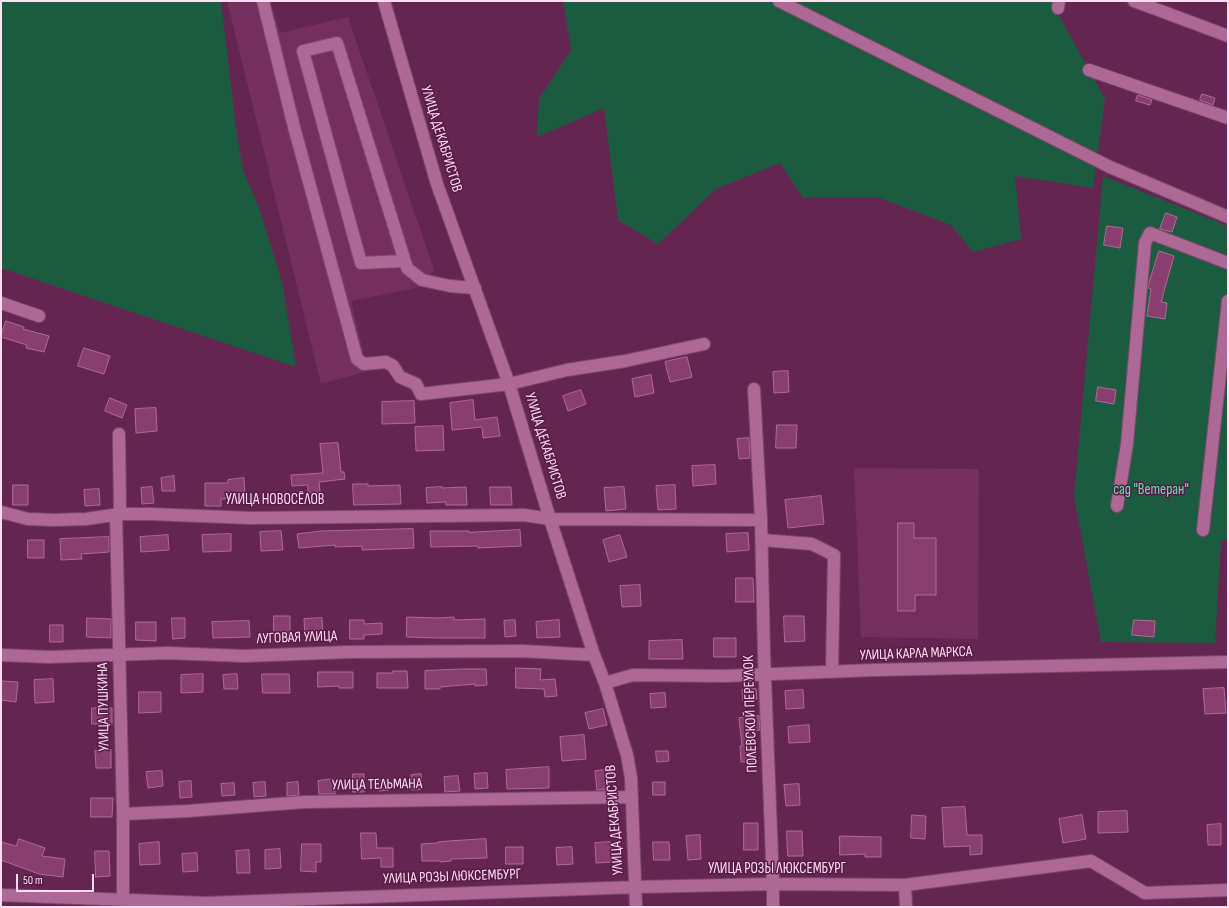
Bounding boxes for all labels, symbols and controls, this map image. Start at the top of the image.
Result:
street label: УЛИЦА ДЕКАБРИСТОВ [416,84,466,194]
street label: УЛИЦА ДЕКАБРИСТОВ [520,391,570,501]
park label: сад "Ветеран" [1113,481,1189,499]
street label: УЛИЦА НОВОСЁЛОВ [226,491,324,509]
street label: ЛУГОВАЯ УЛИЦА [256,628,338,648]
street label: УЛИЦА КАРЛА МАРКСА [859,643,973,665]
street label: ПОЛЕВСКОЙ ПЕРЕУЛОК [740,655,762,773]
street label: УЛИЦА ПУШКИНА [94,662,114,752]
street label: УЛИЦА ДЕКАБРИСТОВ [602,764,628,876]
street label: УЛИЦА ТЕЛЬМАНА [332,775,422,795]
street label: УЛИЦА РОЗЫ ЛЮКСЕМБУРГ [708,860,846,878]
scale bar [18,866,96,892]
street label: УЛИЦА РОЗЫ ЛЮКСЕМБУРГ [383,866,521,888]
text: 50 m [23,873,43,888]

